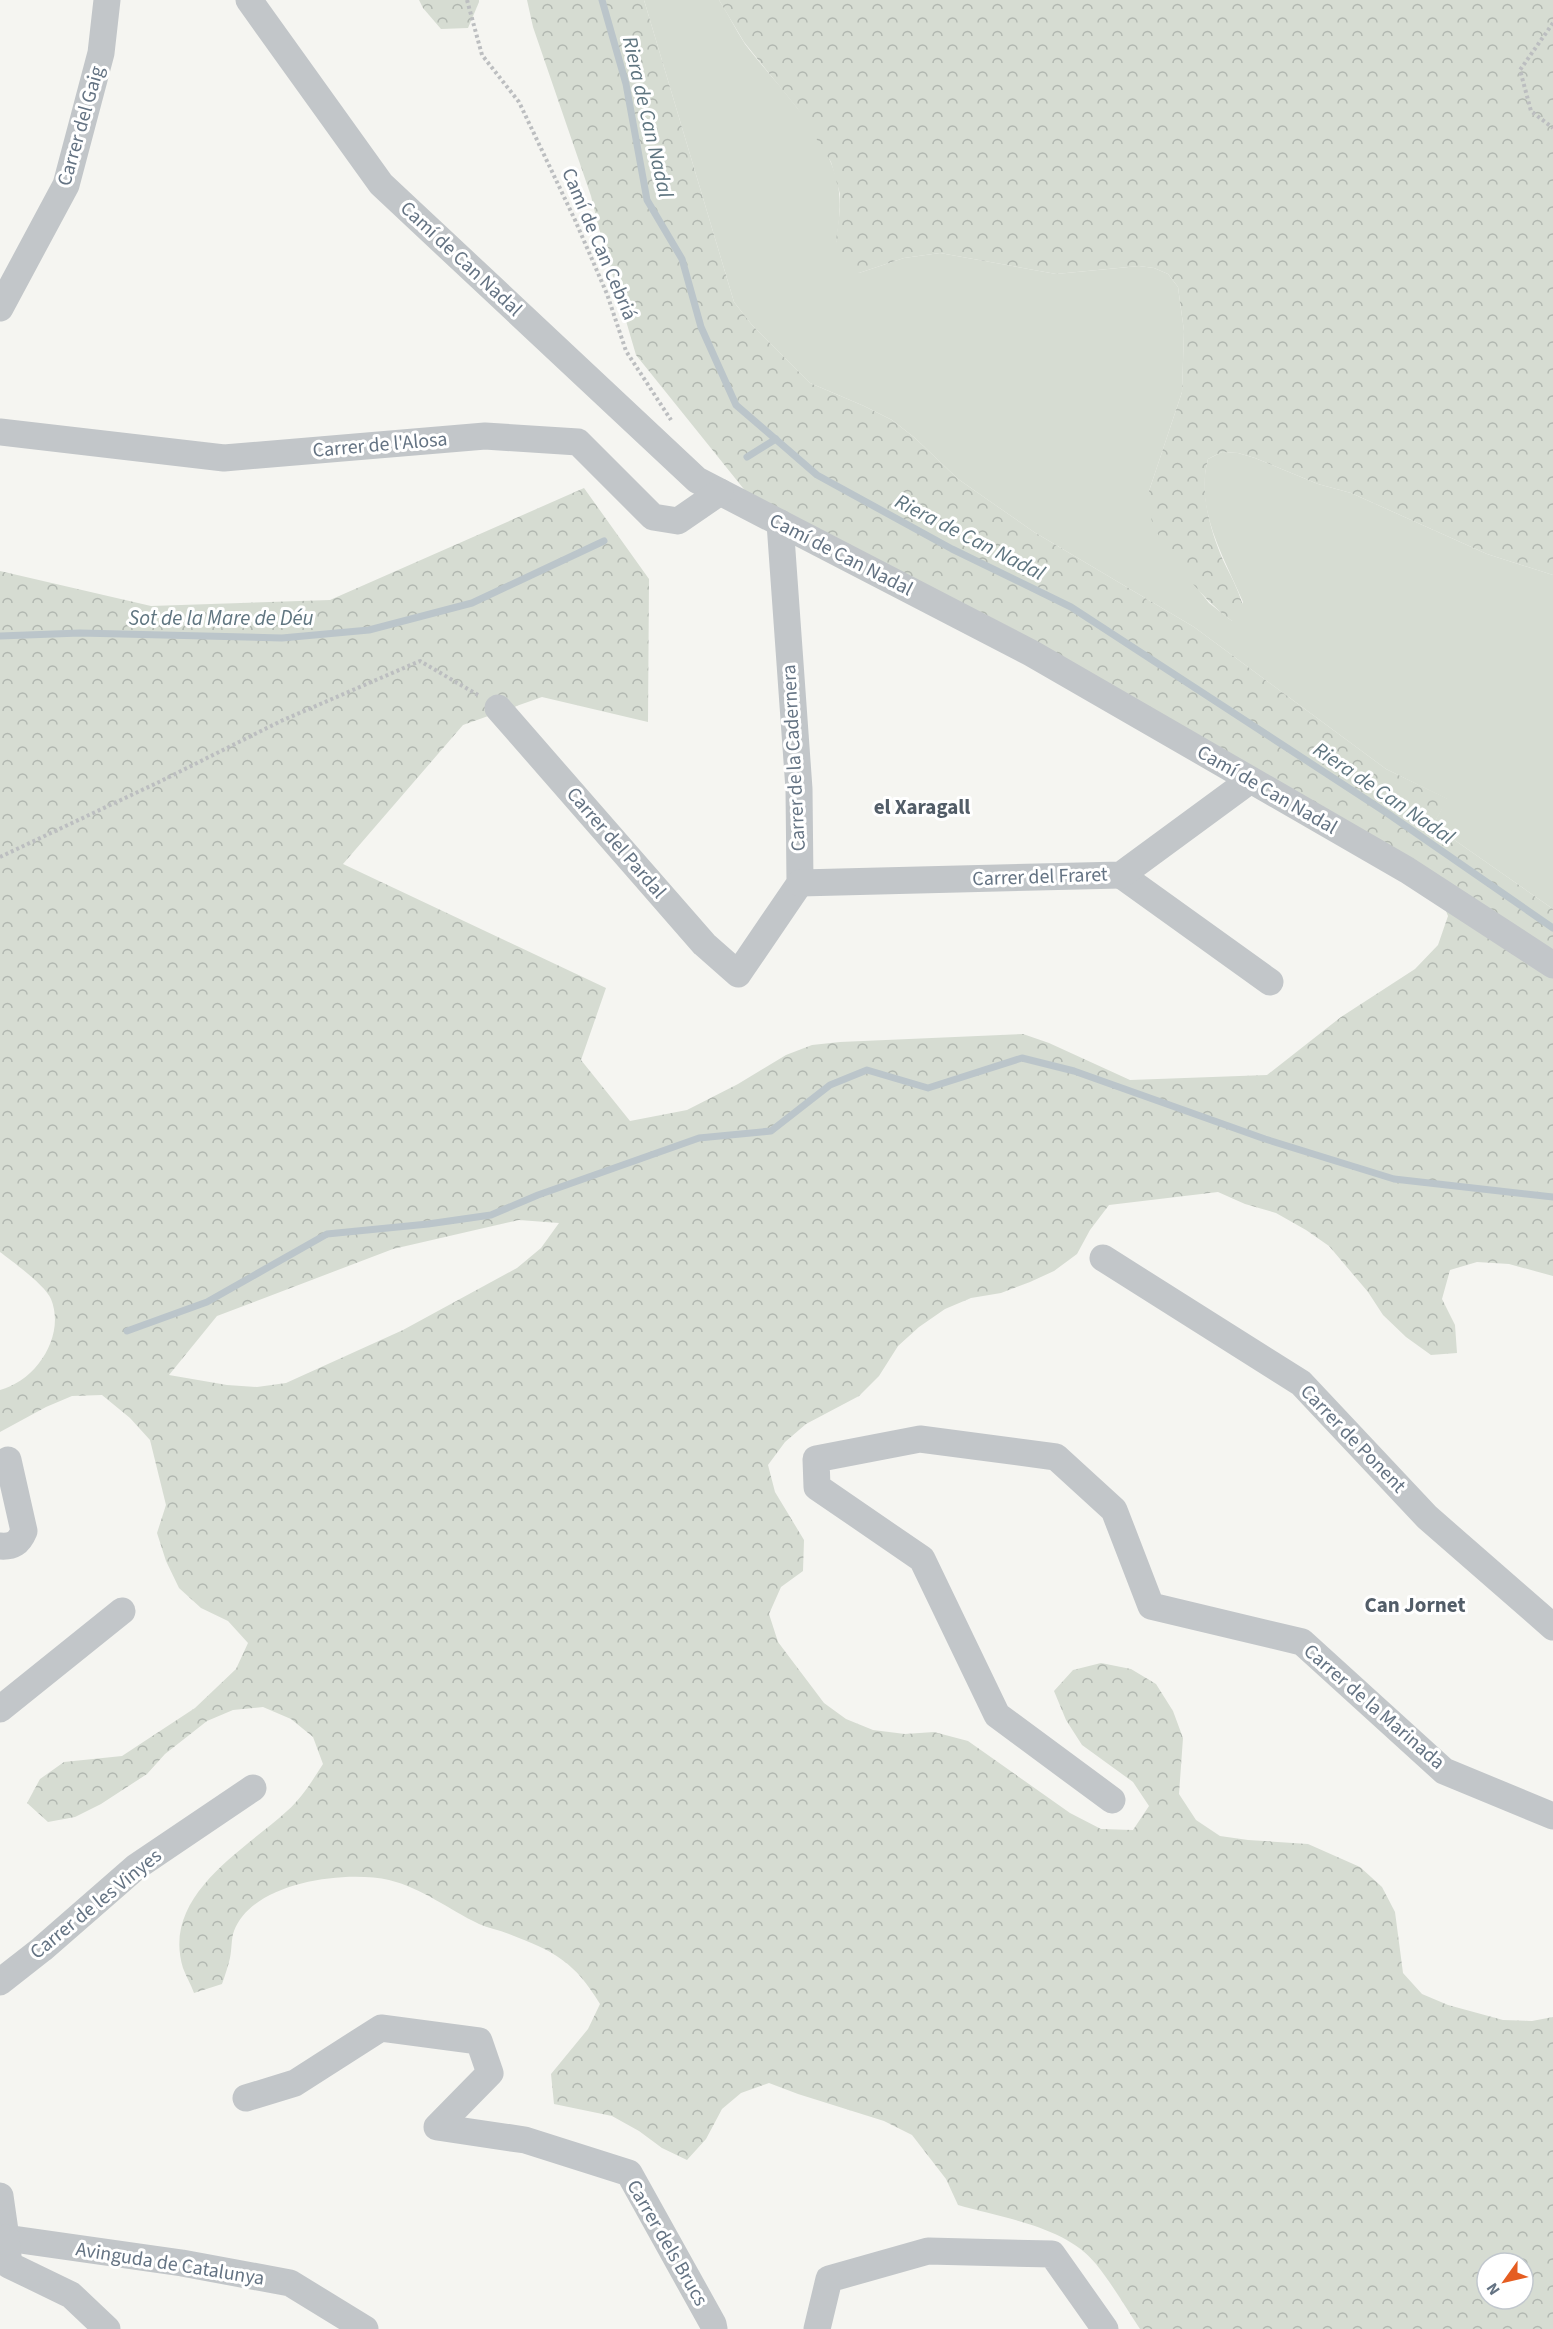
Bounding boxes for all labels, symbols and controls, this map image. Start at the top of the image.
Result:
water label: Riera de Can Nadal [615,33,681,201]
street label: Carrer del Gaig [51,63,111,189]
street label: Camí de Can Cebriá [554,164,644,324]
street label: Camí de Can Nadal [394,195,528,323]
street label: Carrer de l'Alosa [311,425,449,465]
water label: Riera de Can Nadal [890,486,1051,588]
street label: Camí de Can Nadal [764,507,918,603]
water label: Sot de la Mare de Déu [129,603,314,633]
street label: Carrer de la Cadernera [775,664,813,852]
water label: Riera de Can Nadal [1307,735,1461,852]
street label: Camí de Can Nadal [1192,738,1342,842]
street label: Carrer del Pardal [560,781,672,905]
district label: el Xaragall [874,792,970,822]
street label: Carrer del Fraret [972,861,1108,893]
street label: Carrer de Ponent [1294,1378,1412,1500]
district label: Can Jornet [1365,1590,1465,1620]
street label: Carrer de la Marinada [1297,1638,1451,1776]
street label: Carrer de les Vinyes [24,1842,168,1966]
street label: Carrer dels Brucs [619,2175,715,2311]
street label: Avinguda de Catalunya [74,2235,266,2293]
north arrow [1475,2251,1535,2311]
text: N [1481,2278,1505,2299]

